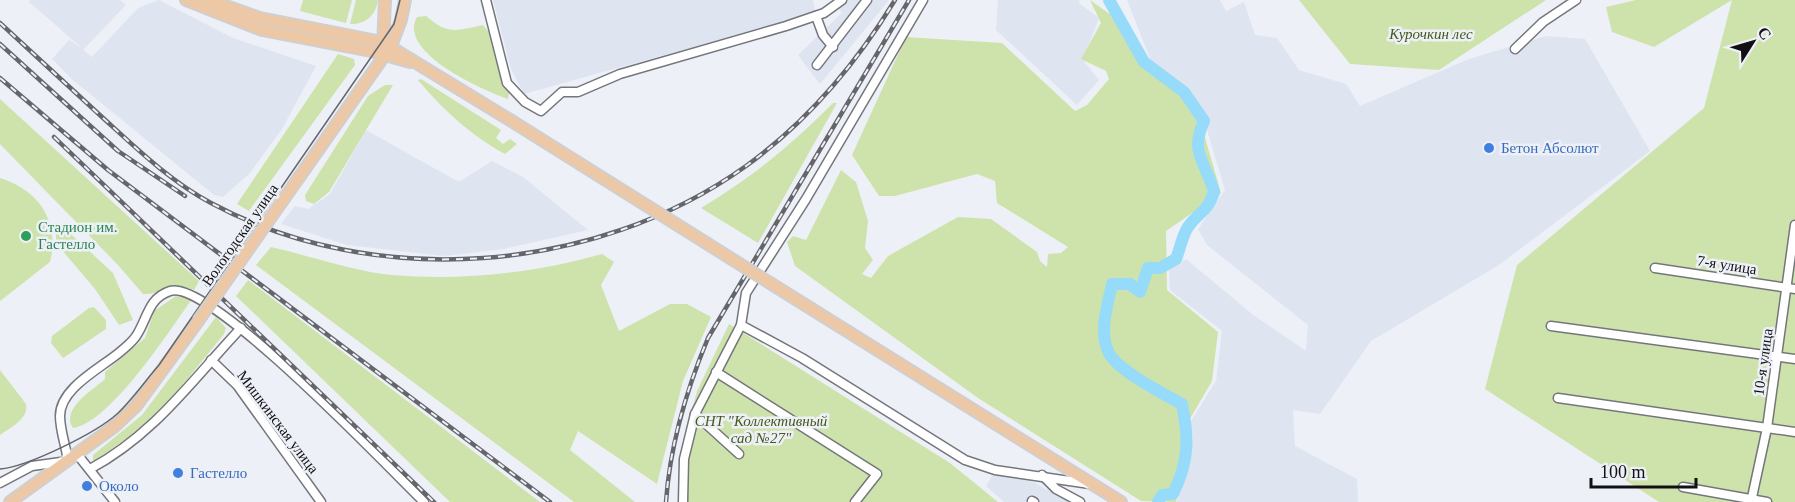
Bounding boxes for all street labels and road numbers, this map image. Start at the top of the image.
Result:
street label: Вологодская улица [199,181,281,289]
street label: 7-я улица [1696,252,1758,278]
street label: 10-я улица [1750,327,1776,397]
street label: Мишкинская улица [234,368,322,477]

